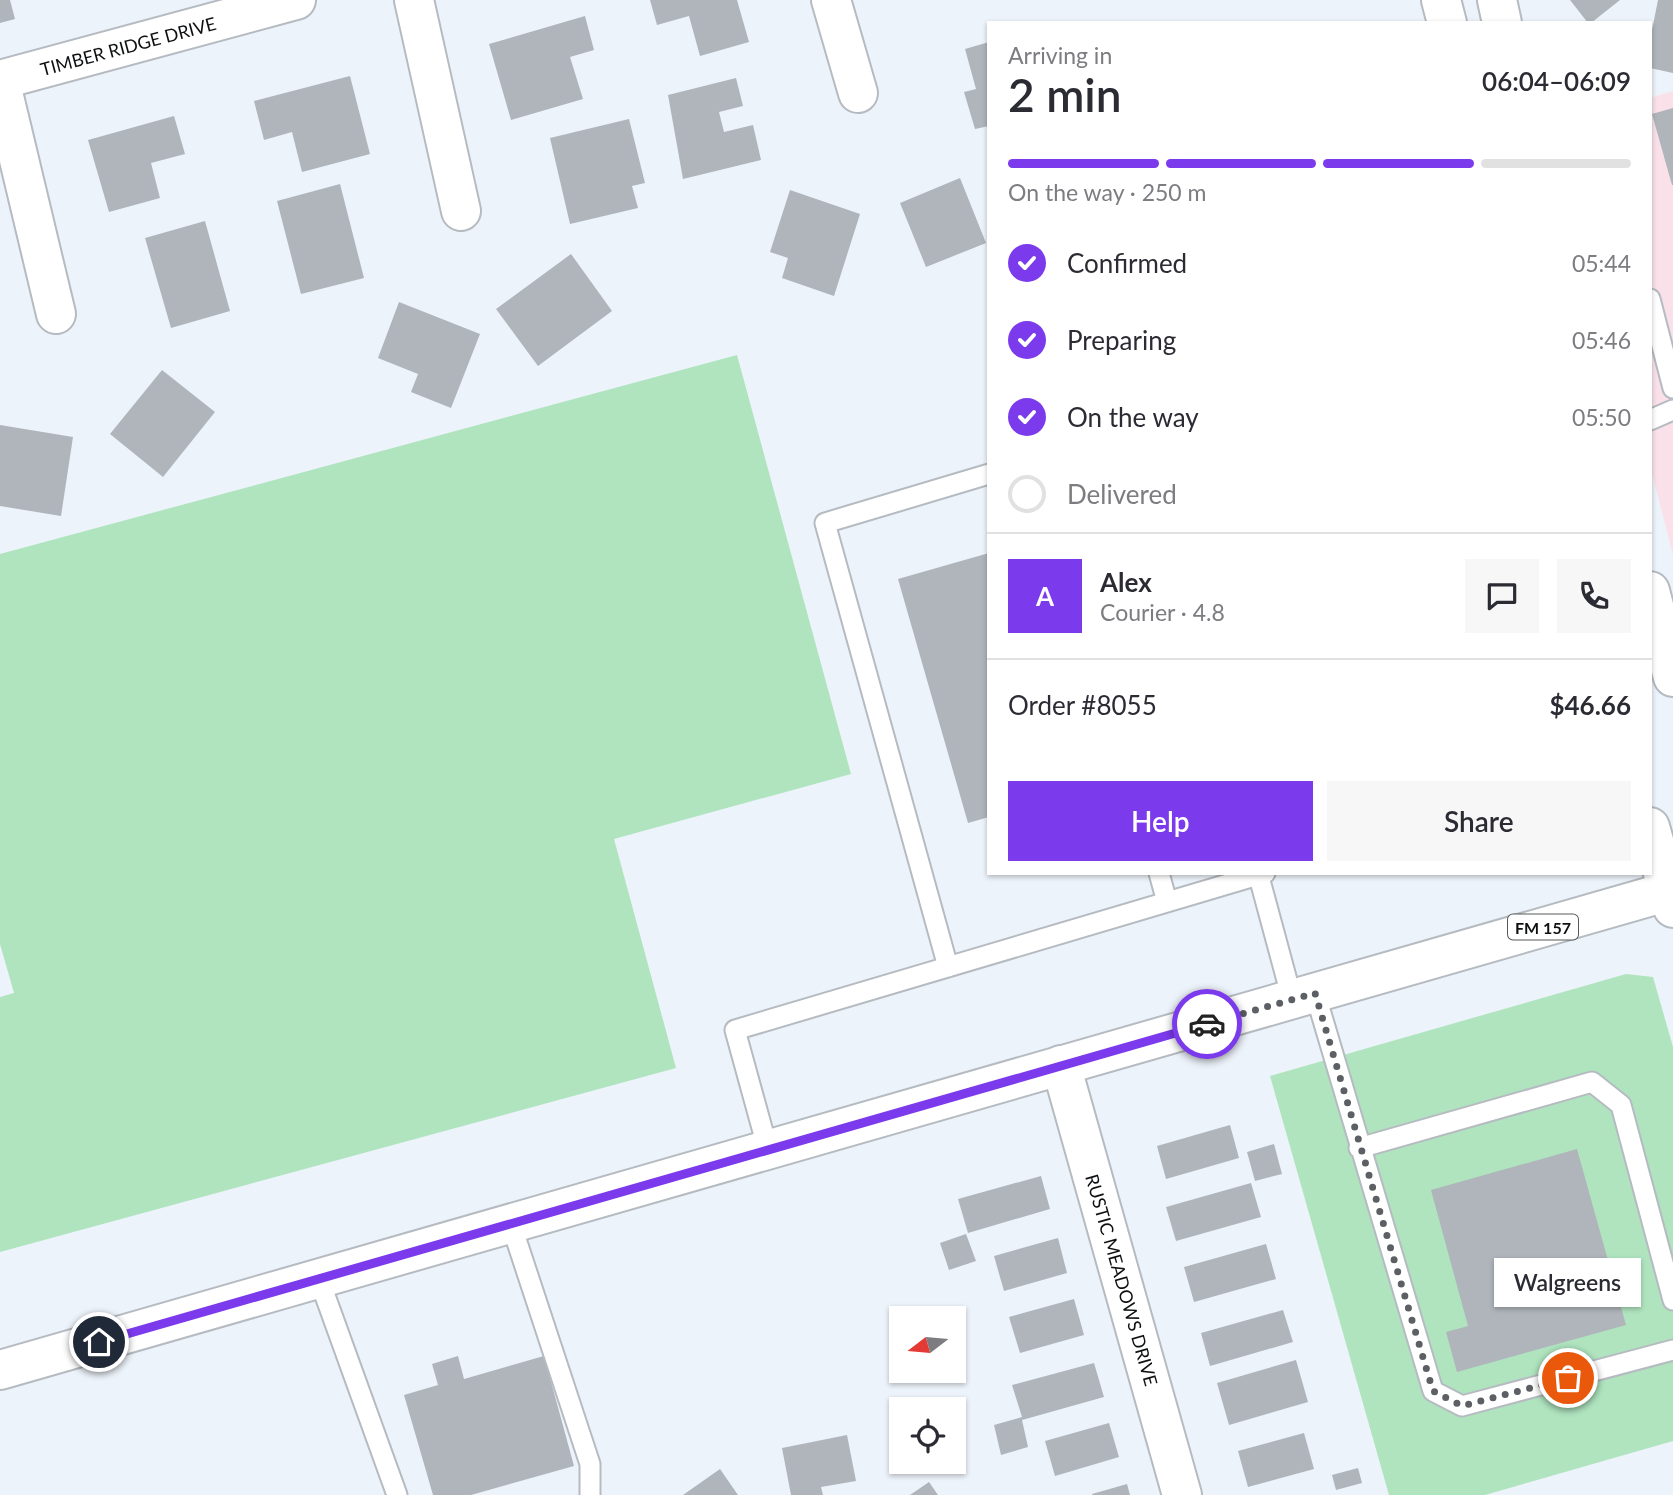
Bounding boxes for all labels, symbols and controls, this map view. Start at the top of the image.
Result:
street label: TIMBER RIDGE DRIVE [38,12,218,80]
text: Arriving in [1008,41,1112,69]
text: 06:04–06:09 [1482,65,1631,97]
text: 2 min [1008,67,1122,122]
text: On the way · 250 m [1008,178,1207,206]
icon: check [1008,244,1046,282]
text: Confirmed [1067,247,1187,279]
text: 05:44 [1572,249,1631,277]
icon: check [1008,321,1046,359]
text: Preparing [1067,324,1176,356]
text: 05:46 [1572,326,1631,354]
icon: check [1008,398,1046,436]
text: On the way [1067,401,1199,433]
text: 05:50 [1572,403,1631,431]
text: Delivered [1067,478,1177,510]
button: chat [1465,559,1539,633]
button: phone [1557,559,1631,633]
text: Alex [1100,566,1152,598]
text: A [1036,580,1054,612]
text: Courier · 4.8 [1100,598,1225,626]
text: Order #8055 [1008,689,1157,721]
text: $46.66 [1549,689,1631,721]
button: Help [1008,781,1313,861]
button: Share [1327,781,1631,861]
road number: FM 157 [1508,914,1578,939]
courier [1172,989,1242,1059]
icon: car [1188,1005,1226,1043]
street label: RUSTIC MEADOWS DRIVE [1081,1172,1163,1388]
callout: Walgreens [1494,1259,1642,1308]
text: Walgreens [1514,1268,1621,1296]
north arrow [889,1306,966,1382]
map controls [889,1306,966,1474]
pin [69,1312,129,1372]
icon: home [80,1323,118,1361]
pin [1538,1348,1598,1408]
icon: bag [1549,1359,1587,1397]
button: locate [889,1397,966,1474]

